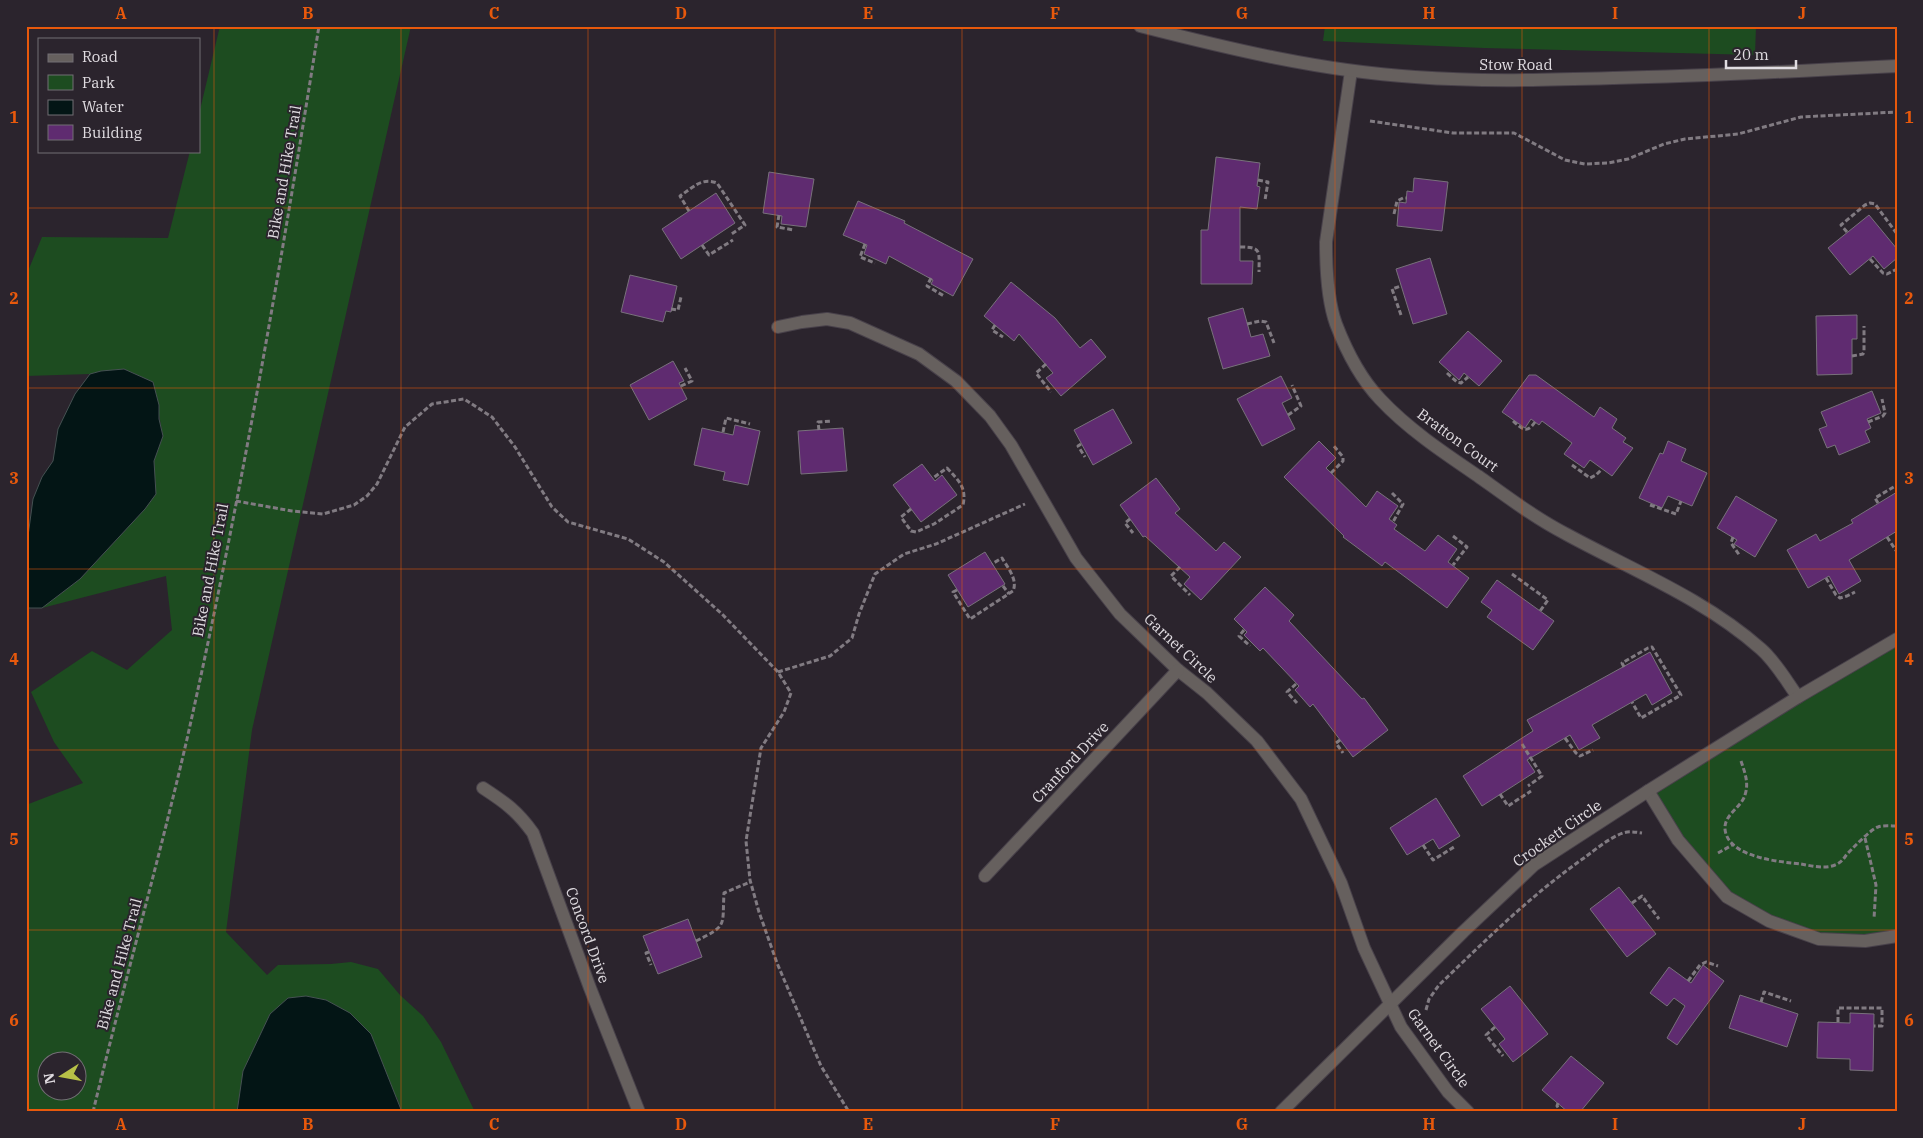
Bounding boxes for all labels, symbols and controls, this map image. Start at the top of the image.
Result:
text: A [115,3,127,23]
text: B [302,3,314,23]
text: C [489,3,499,23]
text: D [675,3,687,23]
text: E [863,3,873,23]
text: F [1050,3,1060,23]
text: G [1236,3,1248,23]
text: H [1423,3,1436,23]
text: I [1612,3,1618,23]
text: J [1798,3,1806,23]
legend [38,38,200,152]
scale bar [1726,38,1796,70]
text: 20 m [1733,45,1769,64]
text: Road [82,47,118,66]
street label: Stow Road [1479,55,1553,74]
text: Park [82,73,115,92]
text: Water [82,97,124,116]
street label: Bike and Hike Trail [263,104,305,240]
text: 1 [9,107,19,127]
text: 1 [1904,107,1914,127]
text: Building [82,123,142,142]
text: 2 [9,288,19,308]
text: 2 [1904,288,1914,308]
street label: Bratton Court [1414,404,1502,476]
text: 3 [9,468,19,488]
text: 3 [1904,468,1914,488]
street label: Bike and Hike Trail [188,502,232,638]
street label: Garnet Circle [1140,609,1222,687]
text: 4 [9,649,19,669]
text: 4 [1904,649,1914,669]
street label: Cranford Drive [1027,717,1113,807]
street label: Crockett Circle [1509,795,1605,871]
text: 5 [9,829,19,849]
text: 5 [1904,829,1914,849]
street label: Concord Drive [562,884,614,986]
street label: Bike and Hike Trail [92,896,146,1032]
street label: Garnet Circle [1404,1005,1474,1091]
text: 6 [9,1010,19,1030]
text: 6 [1904,1010,1914,1030]
north arrow [38,1050,88,1100]
text: N [39,1071,59,1086]
text: A [115,1114,127,1134]
text: B [302,1114,314,1134]
text: C [489,1114,499,1134]
text: D [675,1114,687,1134]
text: E [863,1114,873,1134]
text: F [1050,1114,1060,1134]
text: G [1236,1114,1248,1134]
text: H [1423,1114,1436,1134]
text: I [1612,1114,1618,1134]
text: J [1798,1114,1806,1134]

